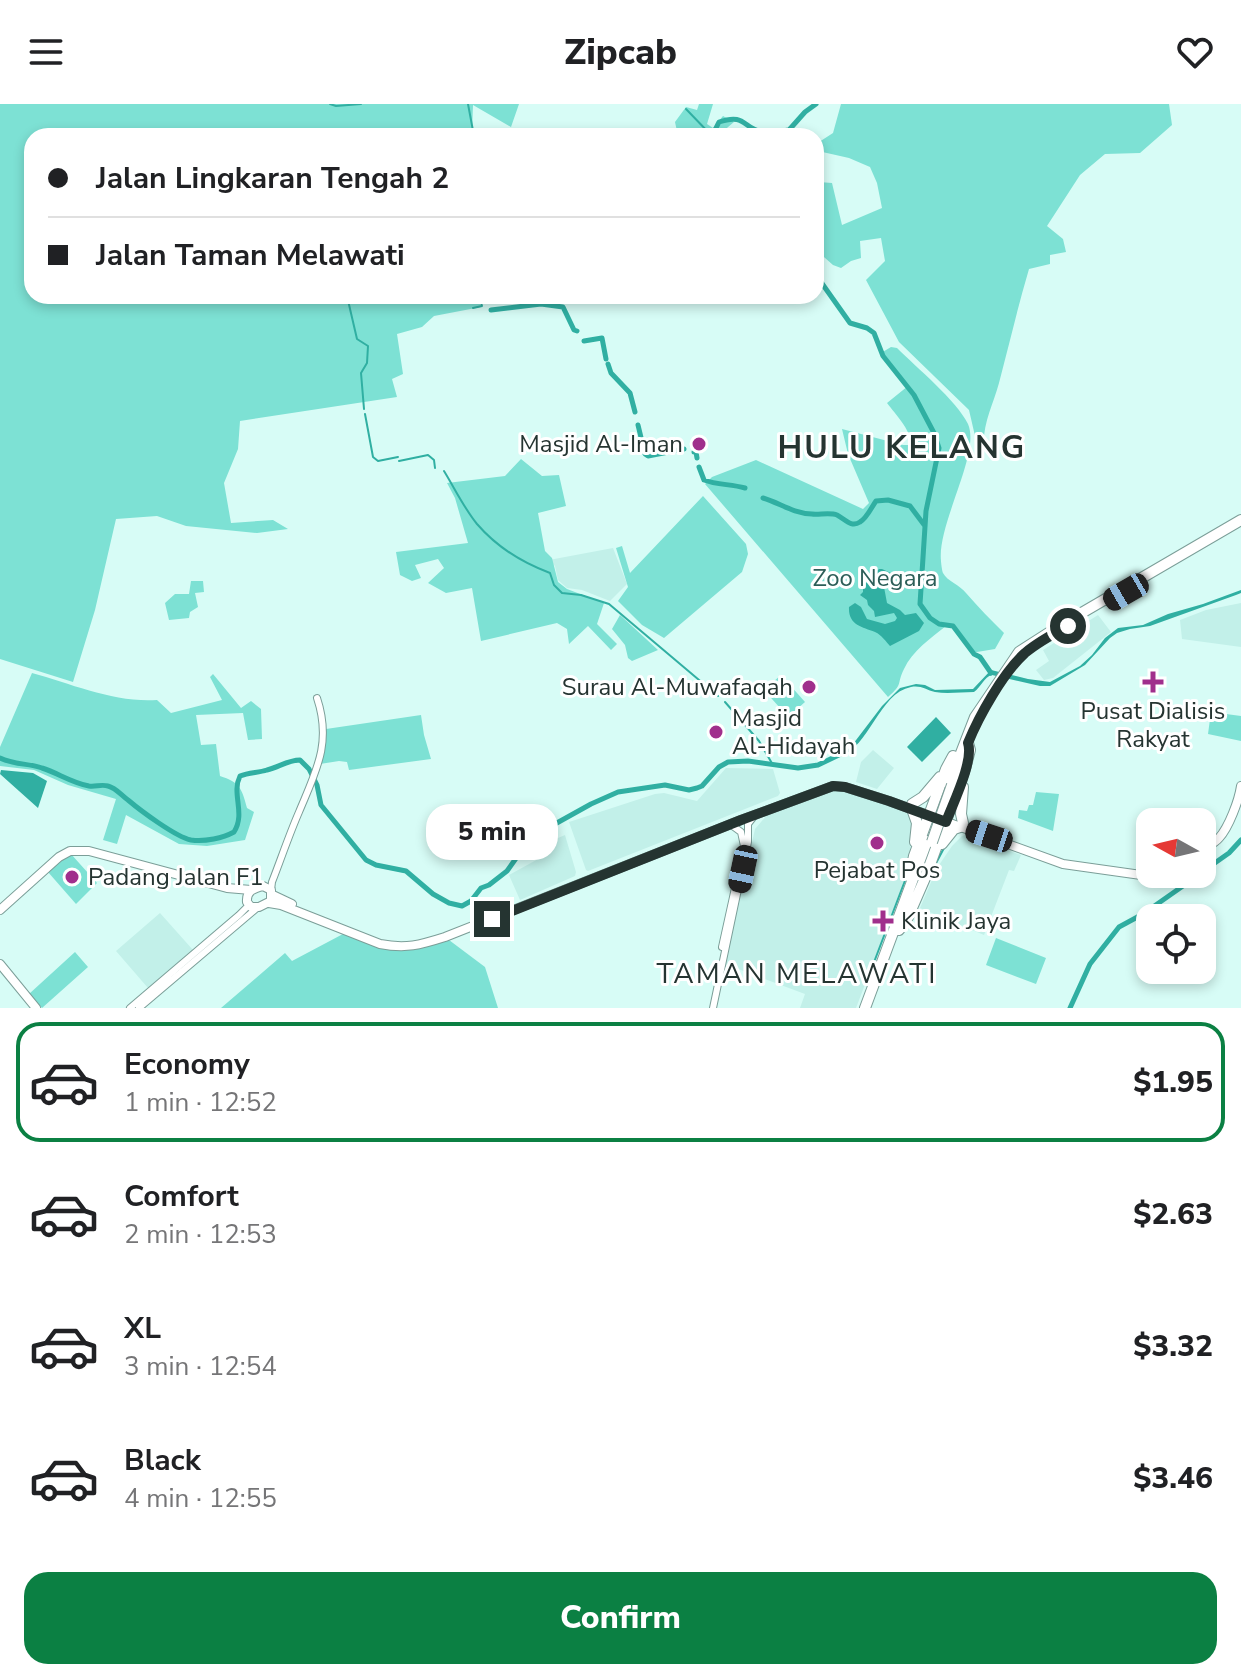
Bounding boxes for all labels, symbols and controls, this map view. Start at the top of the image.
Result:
text: Zipcab [564,28,677,77]
icon: menu [24,30,68,74]
icon: heart [1173,30,1217,74]
text: Jalan Lingkaran Tengah 2 [96,158,449,199]
text: Jalan Taman Melawati [96,235,405,276]
district label: HULU KELANG [778,426,1026,469]
place label: Masjid Al-Iman [519,428,683,460]
marker: Masjid Al-Iman [690,435,708,453]
park label: Zoo Negara [812,562,938,594]
car [1099,570,1153,614]
route start [1050,608,1086,644]
place label: Surau Al-Muwafaqah [562,671,793,703]
marker: Pusat Dialisis Rakyat [1142,671,1164,693]
marker: Surau Al-Muwafaqah [800,678,818,696]
place label: Pusat Dialisis Rakyat [1081,695,1225,755]
place label: Masjid Al-Hidayah [732,702,855,762]
marker: Masjid Al-Hidayah [707,723,725,741]
callout: 5 min [426,803,558,859]
north arrow [1136,808,1216,888]
map controls [1136,808,1216,984]
text: 5 min [458,814,526,849]
car [962,817,1016,855]
marker: Pejabat Pos [868,834,886,852]
car [726,843,760,895]
place label: Pejabat Pos [814,854,940,886]
place label: Padang Jalan F1 [88,861,264,893]
marker: Padang Jalan F1 [63,868,81,886]
route end [474,901,510,937]
button: locate [1136,904,1216,984]
place label: Klinik Jaya [901,905,1011,937]
marker: Klinik Jaya [872,910,894,932]
district label: TAMAN MELAWATI [657,955,937,993]
text: Economy [124,1044,250,1085]
icon: car [28,1046,100,1118]
text: $1.95 [1133,1062,1213,1103]
text: 1 min · 12:52 [124,1085,277,1120]
text: Comfort [124,1176,239,1217]
icon: car [28,1178,100,1250]
text: $2.63 [1133,1194,1213,1235]
text: 2 min · 12:53 [124,1217,277,1252]
text: XL [124,1308,161,1349]
icon: car [28,1310,100,1382]
text: $3.32 [1133,1326,1213,1367]
text: 3 min · 12:54 [124,1349,277,1384]
text: Black [124,1440,201,1481]
icon: car [28,1442,100,1514]
text: $3.46 [1133,1458,1213,1499]
text: 4 min · 12:55 [124,1481,277,1516]
button: Confirm [24,1572,1217,1664]

